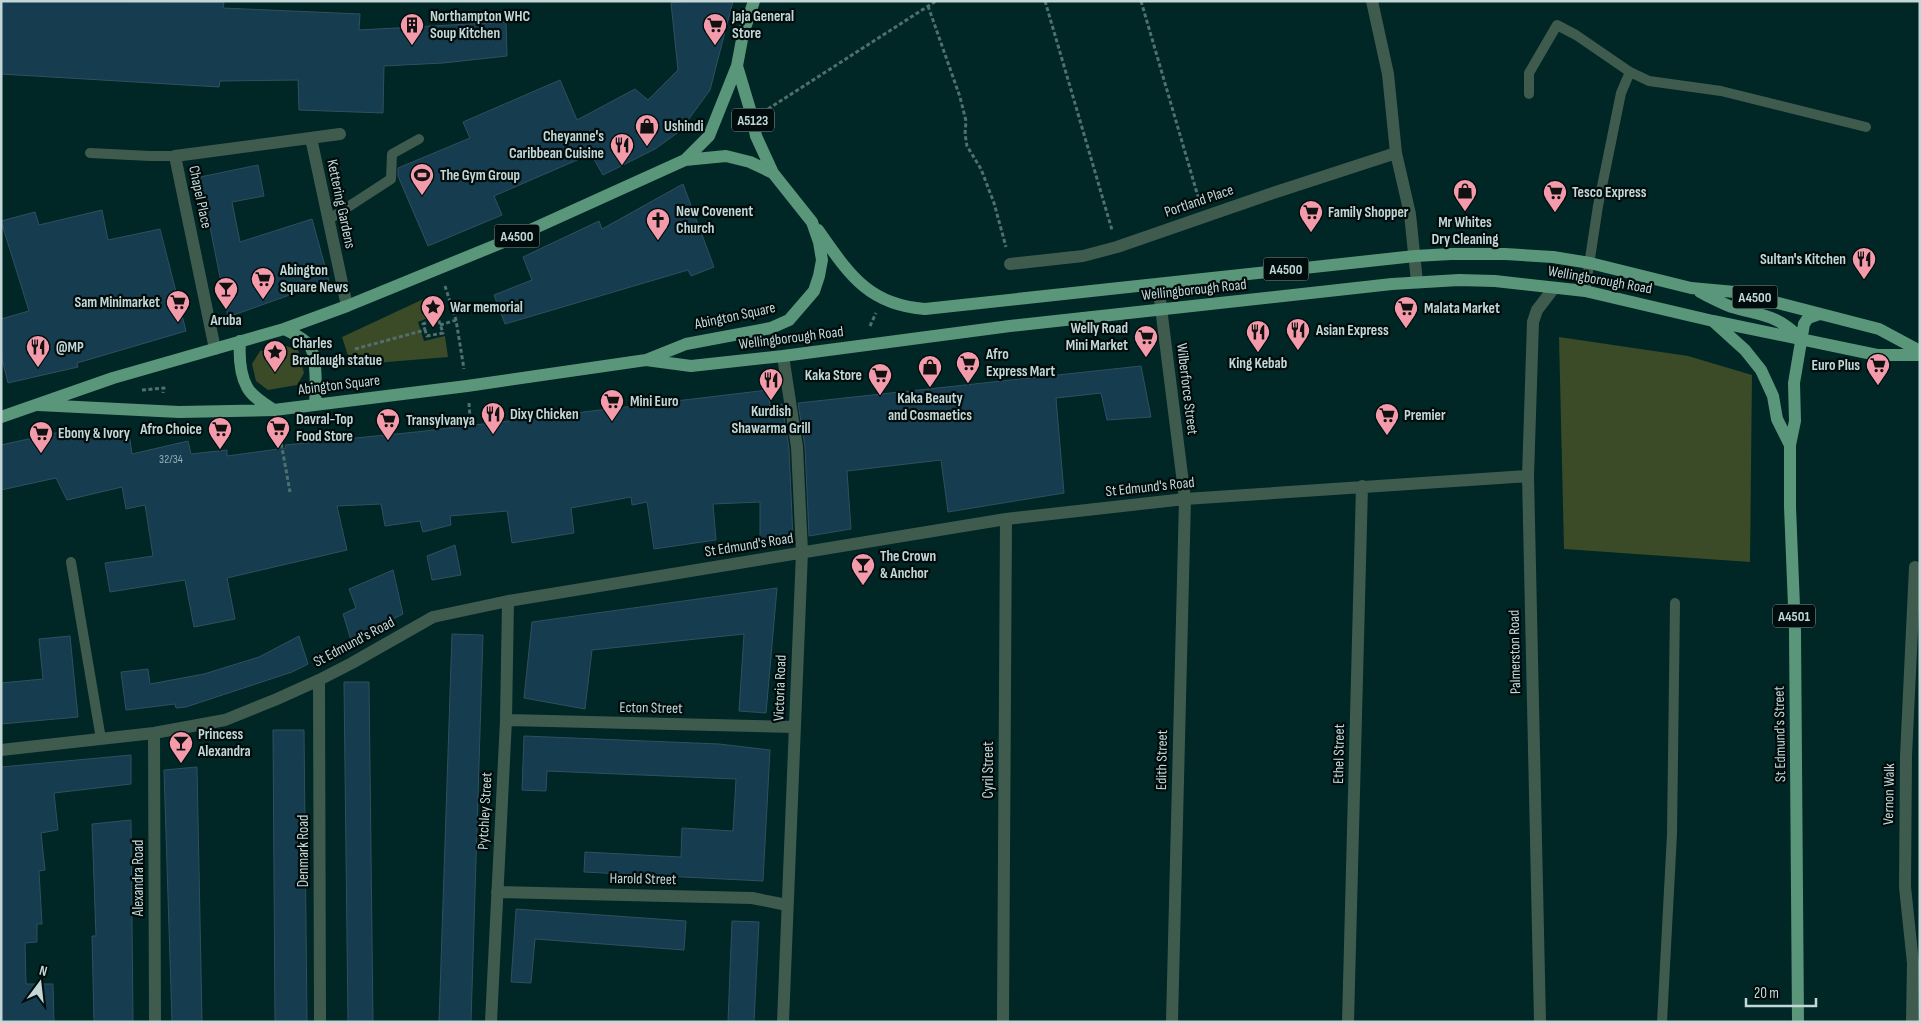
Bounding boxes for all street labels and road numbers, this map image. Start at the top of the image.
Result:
road number: A5123 [732,108,774,132]
street label: Kettering Gardens [322,158,360,250]
street label: Chapel Place [184,164,216,230]
street label: Portland Place [1162,180,1236,222]
road number: A4500 [494,225,540,248]
road number: A4500 [1264,258,1308,280]
street label: Wellingborough Road [1546,261,1654,299]
street label: Wellingborough Road [1141,275,1247,305]
road number: A4500 [1732,286,1778,308]
street label: Abington Square [692,298,777,334]
street label: Wellingborough Road [738,322,844,354]
street label: Wilberforce Street [1172,342,1202,436]
street label: Abington Square [296,371,381,400]
street label: St Edmund's Road [1105,473,1195,501]
street label: St Edmund's Road [703,529,795,561]
road number: A4501 [1773,604,1815,628]
street label: Palmerston Road [1505,610,1525,694]
street label: St Edmund's Road [310,613,398,671]
street label: Victoria Road [769,654,791,722]
street label: St Edmund's Street [1770,685,1790,782]
street label: Ecton Street [619,698,683,718]
street label: Ethel Street [1329,723,1349,784]
street label: Edith Street [1152,729,1172,790]
street label: Cyril Street [979,741,998,798]
street label: Vernon Walk [1879,763,1899,825]
street label: Pytchley Street [473,771,497,850]
street label: Denmark Road [294,815,313,887]
street label: Alexandra Road [129,840,148,917]
street label: Harold Street [609,869,677,889]

